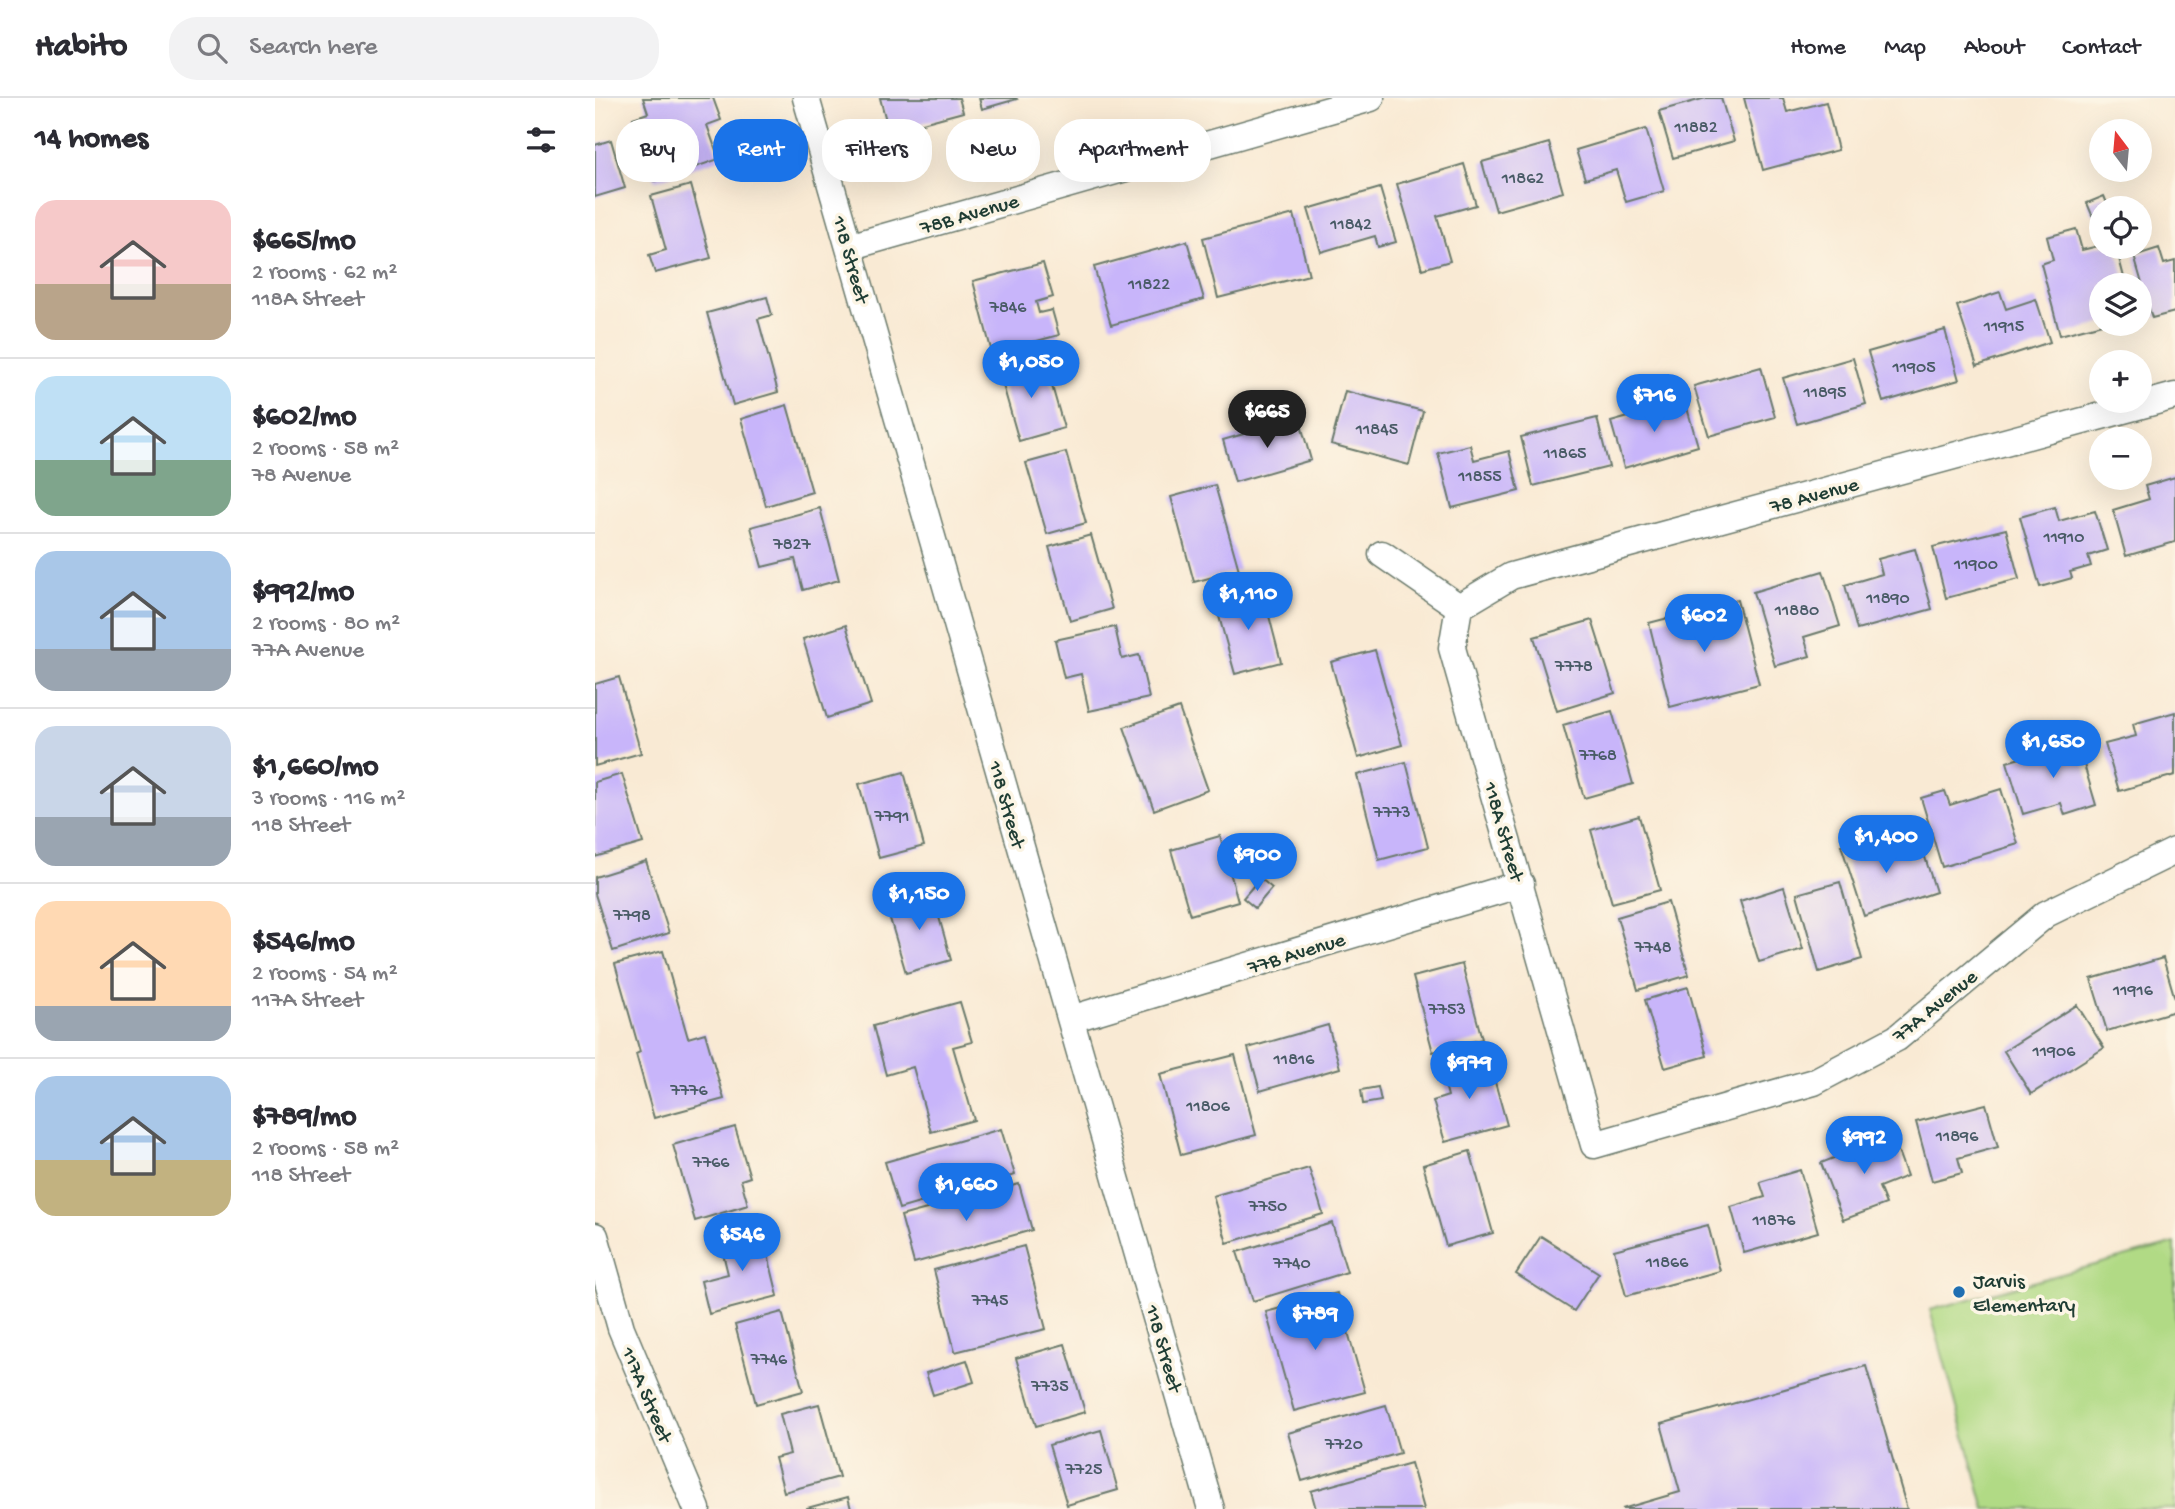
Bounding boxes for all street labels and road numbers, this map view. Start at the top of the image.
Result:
street label: 78B Avenue [917,190,1023,243]
street label: 118 Street [824,213,874,309]
street label: 78 Avenue [1767,473,1863,521]
street label: 118 Street [980,758,1030,854]
street label: 118A Street [1475,779,1528,887]
street label: 77B Avenue [1244,928,1350,982]
street label: 77A Avenue [1888,965,1985,1050]
street label: 118 Street [1137,1302,1187,1398]
street label: 117A Street [613,1343,677,1449]

